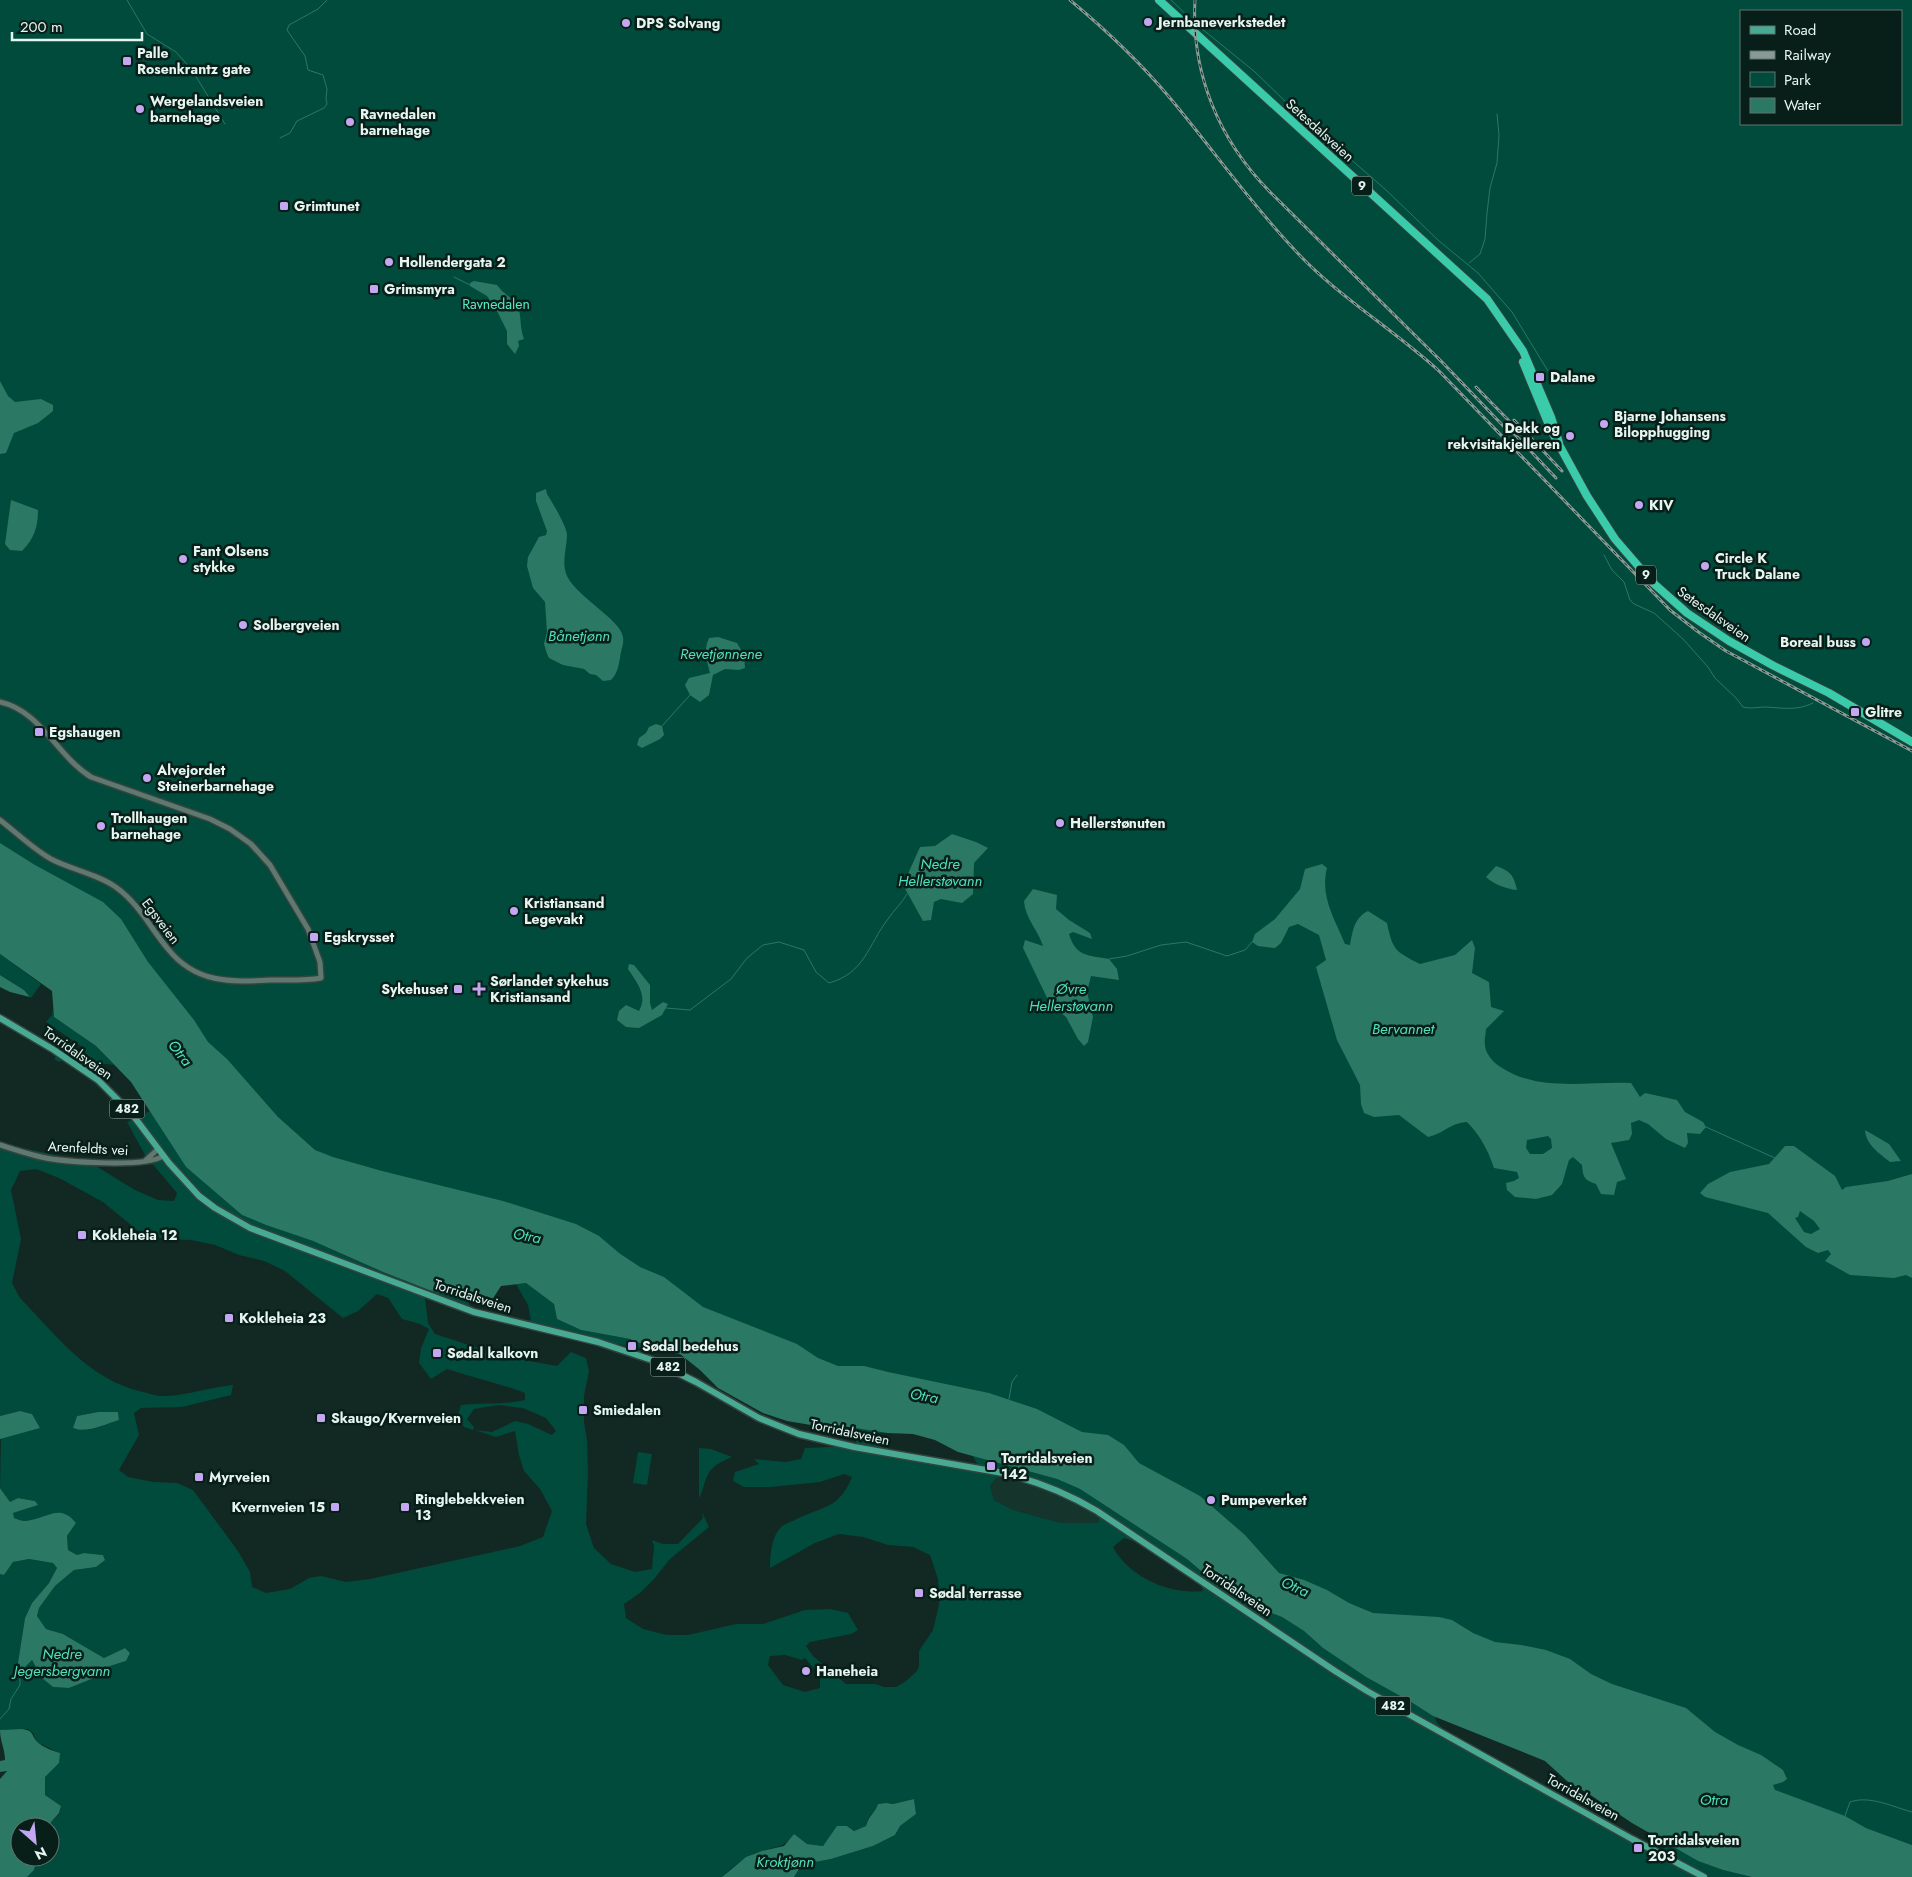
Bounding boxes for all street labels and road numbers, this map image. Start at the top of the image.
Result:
street label: Setesdalsveien [1281,94,1359,166]
road number: 9 [1352,177,1372,196]
road number: 9 [1636,566,1656,584]
street label: Setesdalsveien [1673,581,1755,647]
street label: Egsveien [137,894,185,948]
street label: Torridalsveien [39,1022,117,1084]
road number: 482 [110,1100,144,1118]
street label: Arenfeldts vei [47,1136,129,1160]
street label: Torridalsveien [431,1274,515,1318]
road number: 482 [650,1358,686,1376]
street label: Torridalsveien [808,1414,892,1450]
street label: Torridalsveien [1198,1559,1276,1621]
road number: 482 [1376,1696,1410,1715]
street label: Torridalsveien [1543,1769,1623,1825]

